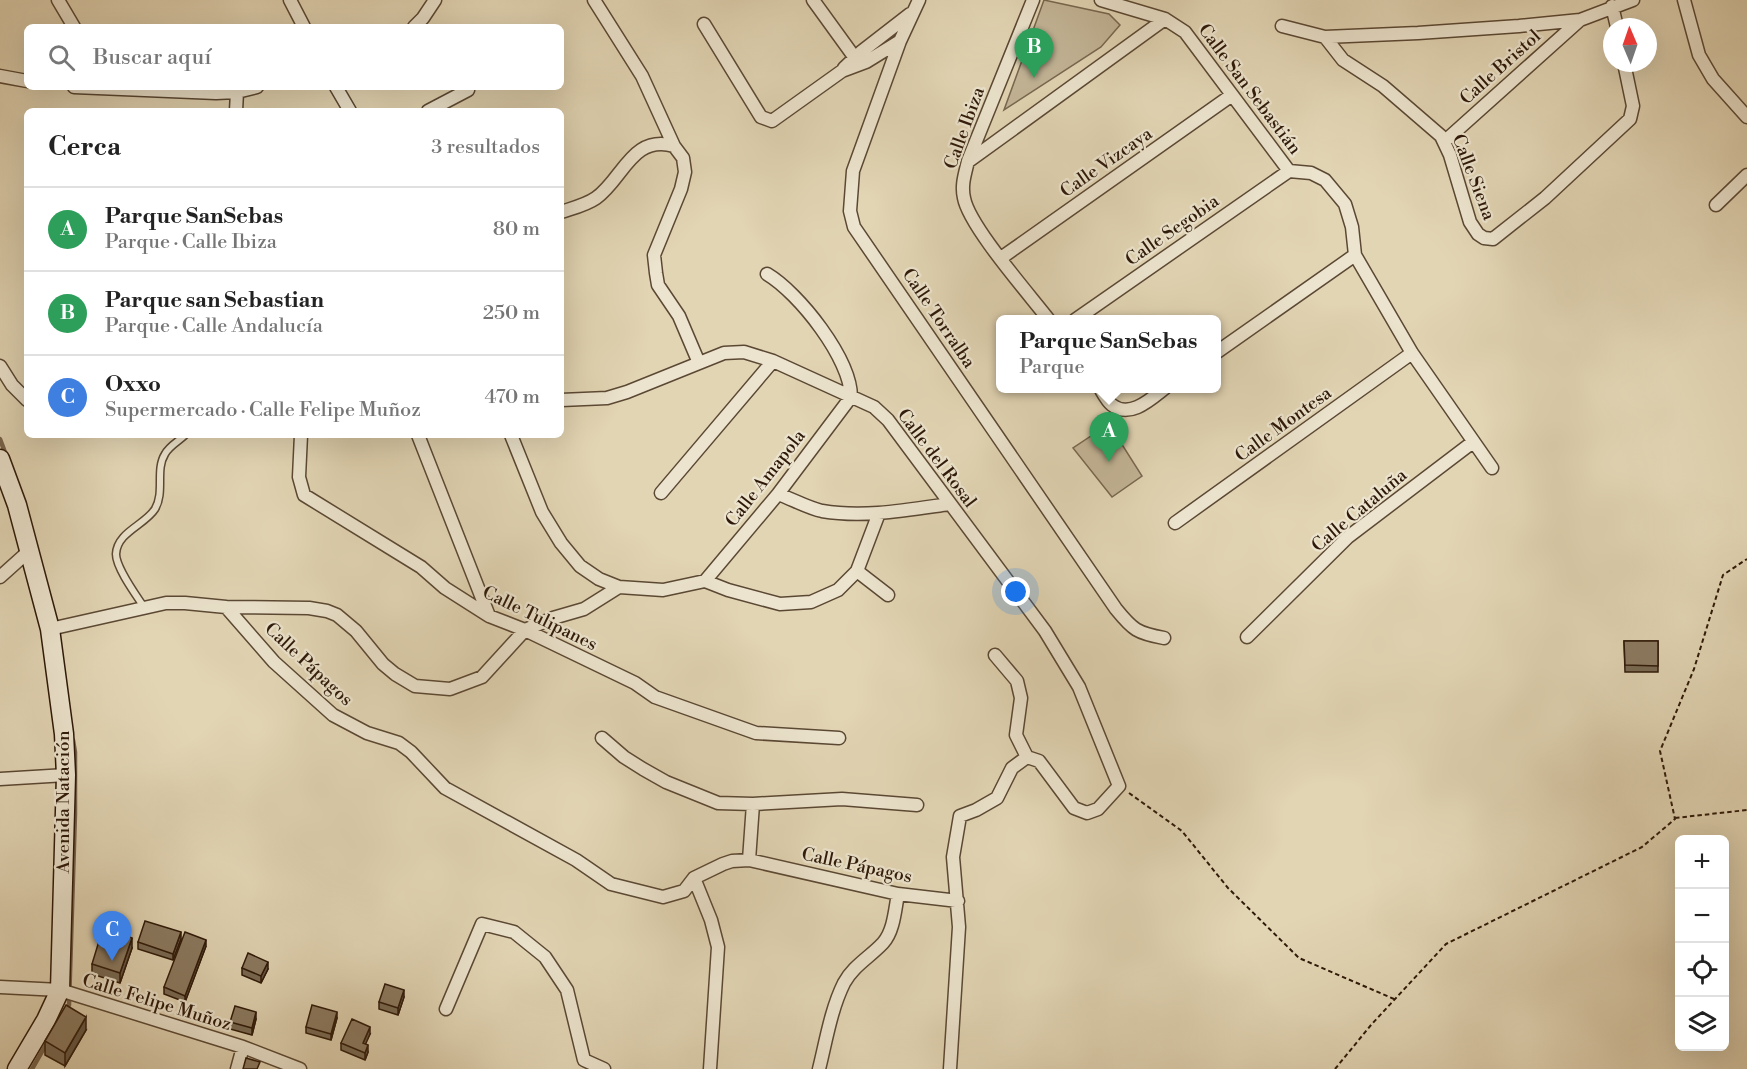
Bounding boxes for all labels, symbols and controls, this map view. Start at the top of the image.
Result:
north arrow [1603,18,1657,72]
street label: Calle San Sebastián [1193,19,1306,159]
search box [24,24,564,90]
street label: Calle Bristol [1455,24,1546,110]
pin: B [1014,28,1054,78]
icon: search [45,41,78,74]
text: Buscar aquí [93,44,211,71]
street label: Calle Ibiza [939,83,990,172]
street label: Calle Vizcaya [1056,122,1158,203]
text: Cerca [48,131,121,163]
street label: Calle Siena [1447,131,1501,224]
text: 3 resultados [431,135,540,160]
street label: Calle Segobia [1121,189,1224,271]
text: Parque SanSebas [105,203,283,230]
text: A [60,217,75,242]
text: 80 m [493,217,540,242]
text: Parque · Calle Ibiza [105,230,277,255]
street label: Calle Torralba [897,264,981,373]
text: Parque san Sebastian [105,287,324,314]
text: B [60,301,75,326]
text: 250 m [483,301,540,326]
text: Parque · Calle Andalucía [105,314,323,339]
popup [996,315,1221,393]
text: Parque SanSebas [1019,328,1198,355]
text: Parque [1019,355,1085,380]
text: Oxxo [105,371,161,398]
street label: Calle Montesa [1230,381,1337,467]
text: C [60,385,75,410]
text: 470 m [484,385,540,410]
text: Supermercado · Calle Felipe Muñoz [105,398,421,423]
street label: Calle del Rosal [892,404,982,513]
pin: A [1090,412,1128,462]
street label: Calle Amapola [720,424,811,532]
street label: Calle Cataluña [1307,463,1412,557]
your location [1001,577,1030,606]
street label: Calle Tulipanes [479,581,601,656]
street label: Calle Pápagos [260,618,358,711]
street label: Avenida Natación [52,730,75,874]
map controls [1675,835,1729,1051]
button: + [1675,835,1729,889]
street label: Calle Pápagos [800,843,914,888]
button: − [1675,889,1729,943]
pin: C [92,912,132,961]
button: locate [1675,943,1729,997]
street label: Calle Felipe Muñoz [79,969,234,1036]
button: layers [1675,997,1729,1051]

